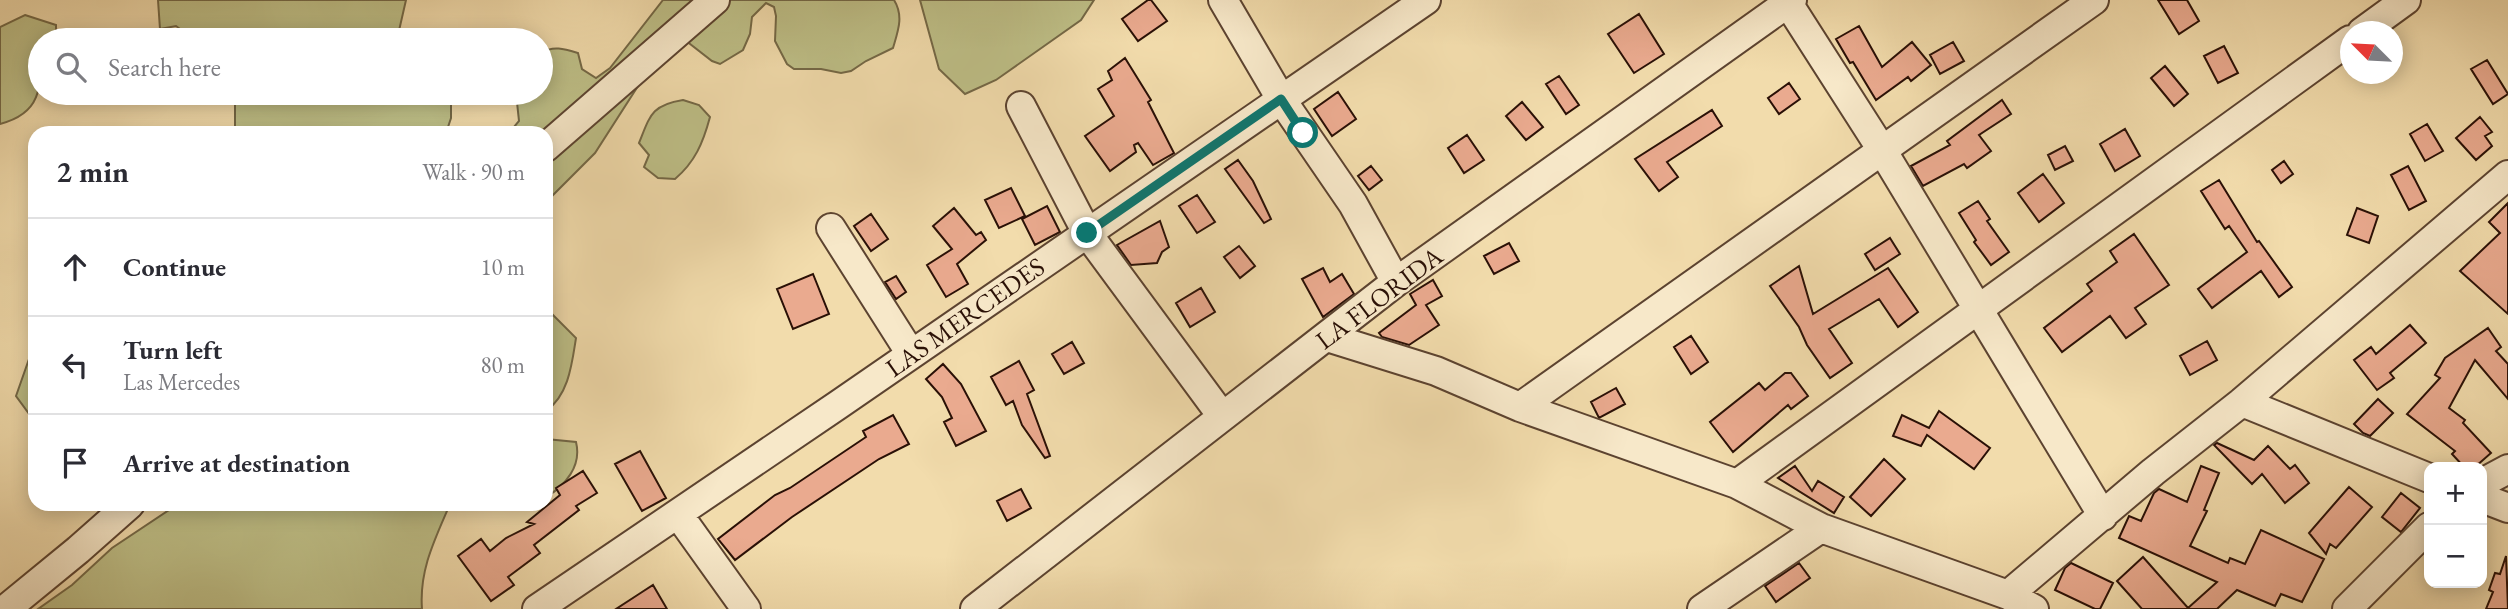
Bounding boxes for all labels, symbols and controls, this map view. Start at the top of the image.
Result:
north arrow [2340,21,2403,84]
search box [28,28,553,105]
icon: search [52,48,90,86]
text: Search here [108,50,221,84]
route start [1287,117,1318,148]
text: 2 min [56,152,129,191]
text: Walk · 90 m [422,157,525,187]
route end [1071,217,1102,248]
street label: LA FLORIDA [1309,238,1450,357]
icon: ahead [56,248,94,286]
text: Continue [123,250,226,284]
street label: LAS MERCEDES [879,250,1051,384]
text: 10 m [480,252,525,282]
text: Turn left [123,333,222,367]
icon: left [56,346,94,384]
text: 80 m [480,350,525,380]
text: Las Mercedes [123,367,240,397]
icon: arrive [56,444,94,482]
text: Arrive at destination [123,446,350,480]
map controls [2424,462,2487,588]
button: + [2424,462,2487,525]
button: − [2424,525,2487,588]

